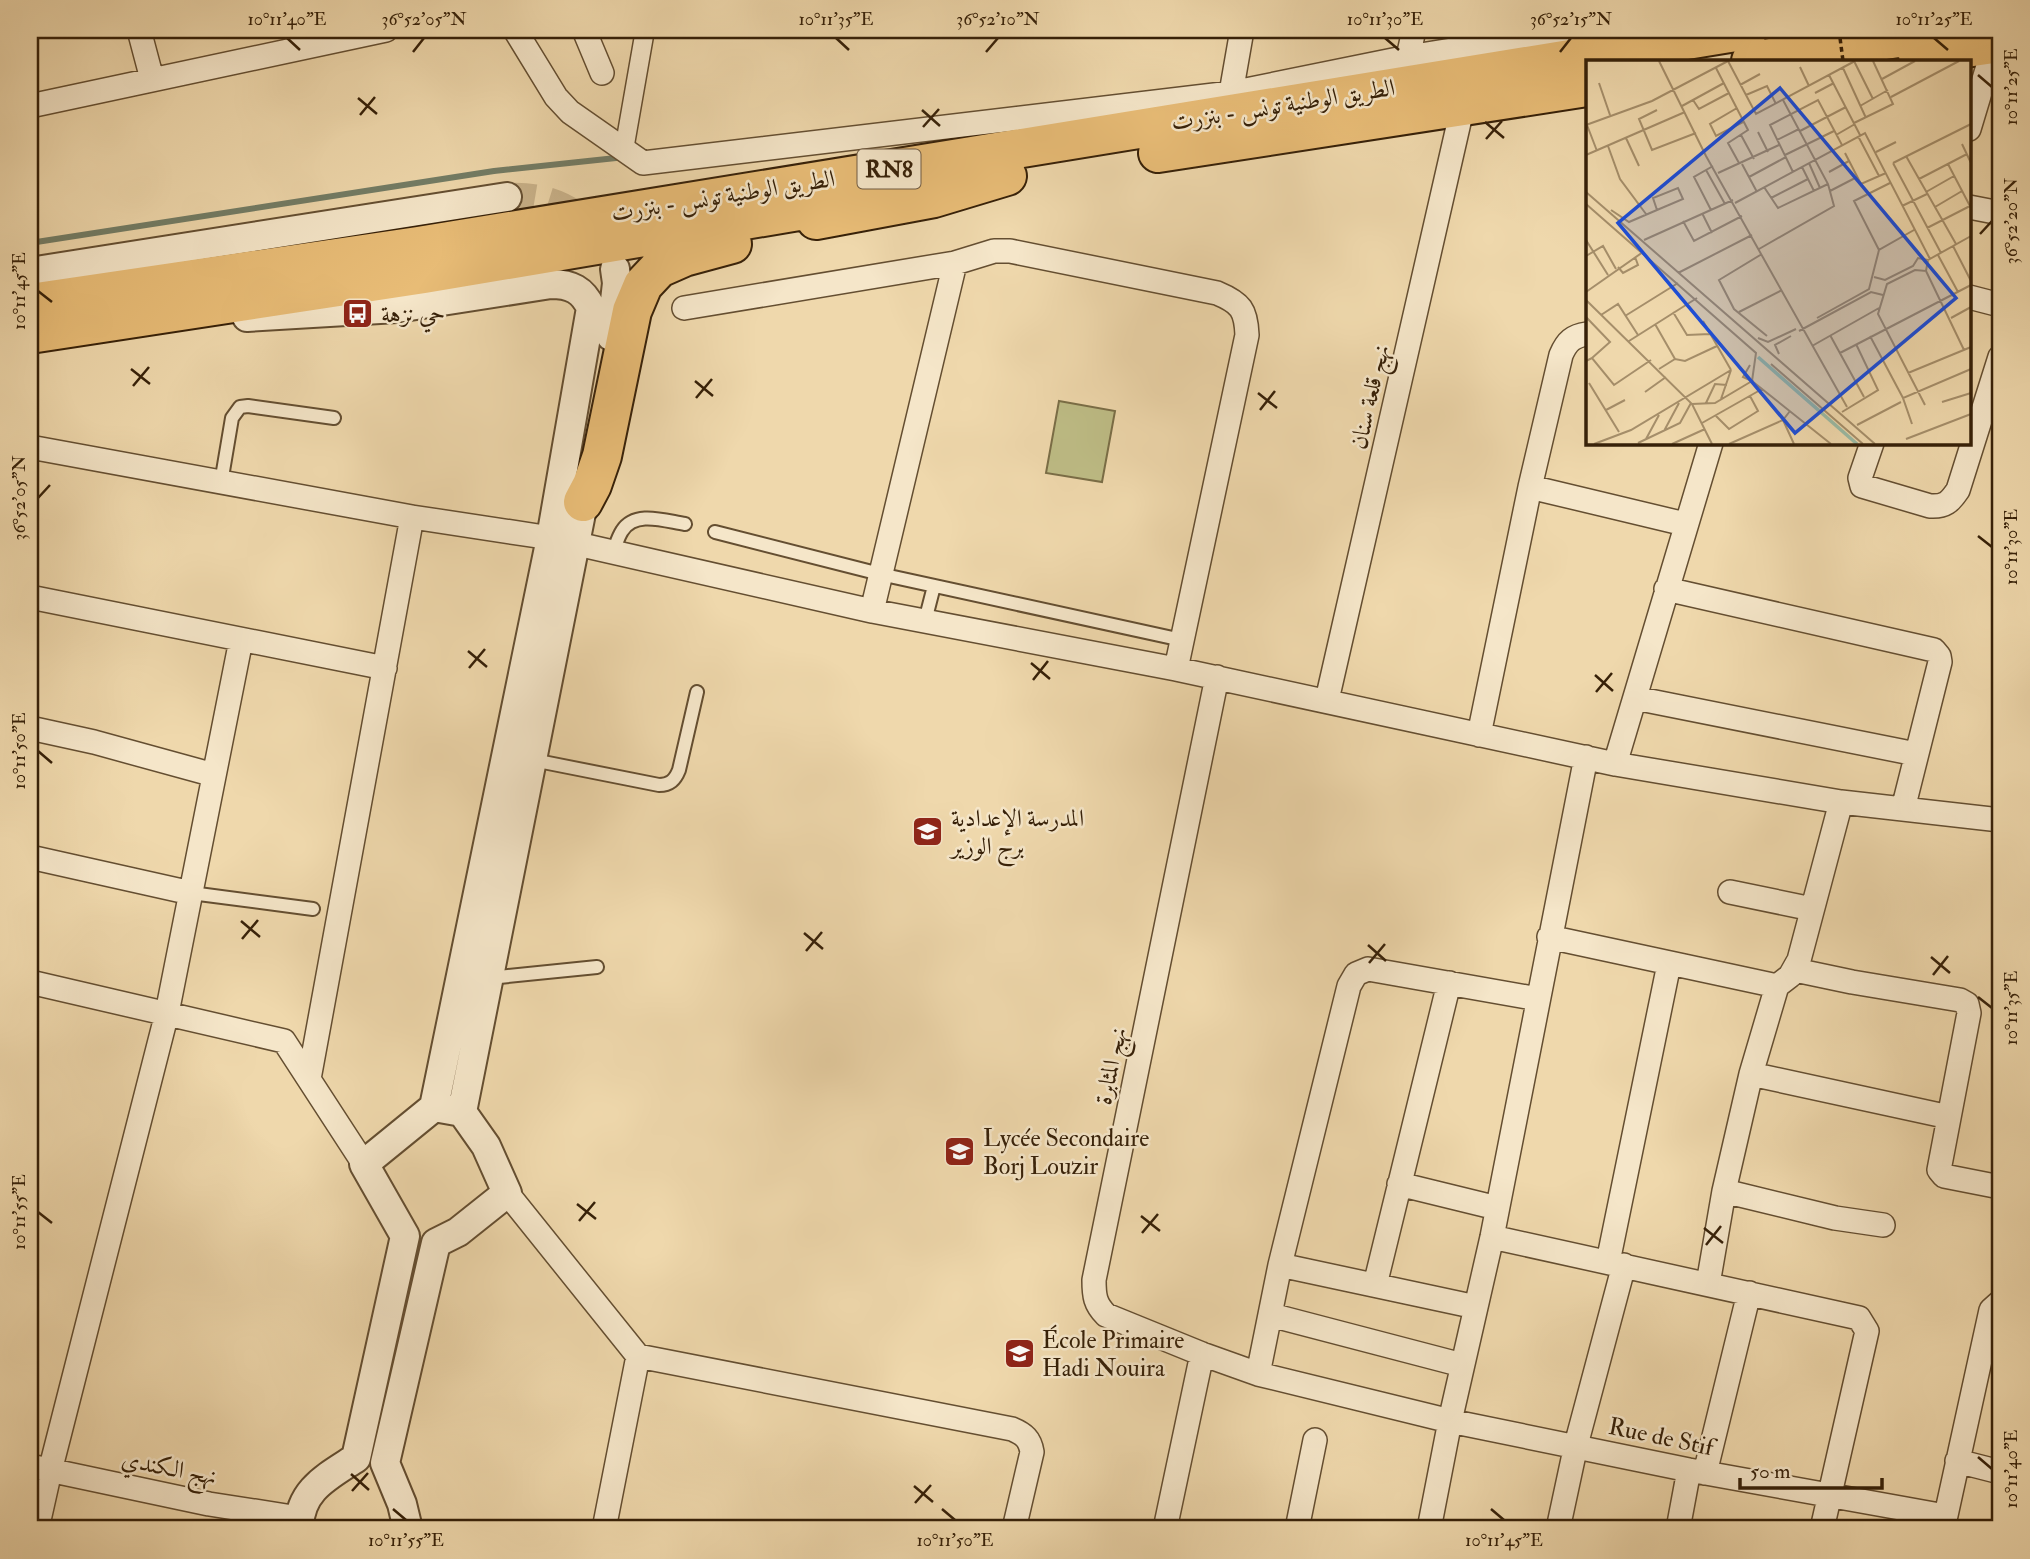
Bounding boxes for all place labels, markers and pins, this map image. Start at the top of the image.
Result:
bus stop icon: حي نزهة [341,297,375,331]
place label: حي نزهة [381,299,445,333]
place label: المدرسة الإعدادية برج الوزير [948,803,1084,867]
school or university icon: المدرسة الإعدادية برج الوزير [911,815,945,849]
place label: Lycée Secondaire Borj Louzir [983,1123,1149,1182]
school or university icon: Lycée Secondaire Borj Louzir [943,1135,977,1169]
place label: École Primaire Hadi Nouira [1042,1324,1184,1384]
school or university icon: École Primaire Hadi Nouira [1002,1337,1036,1371]

